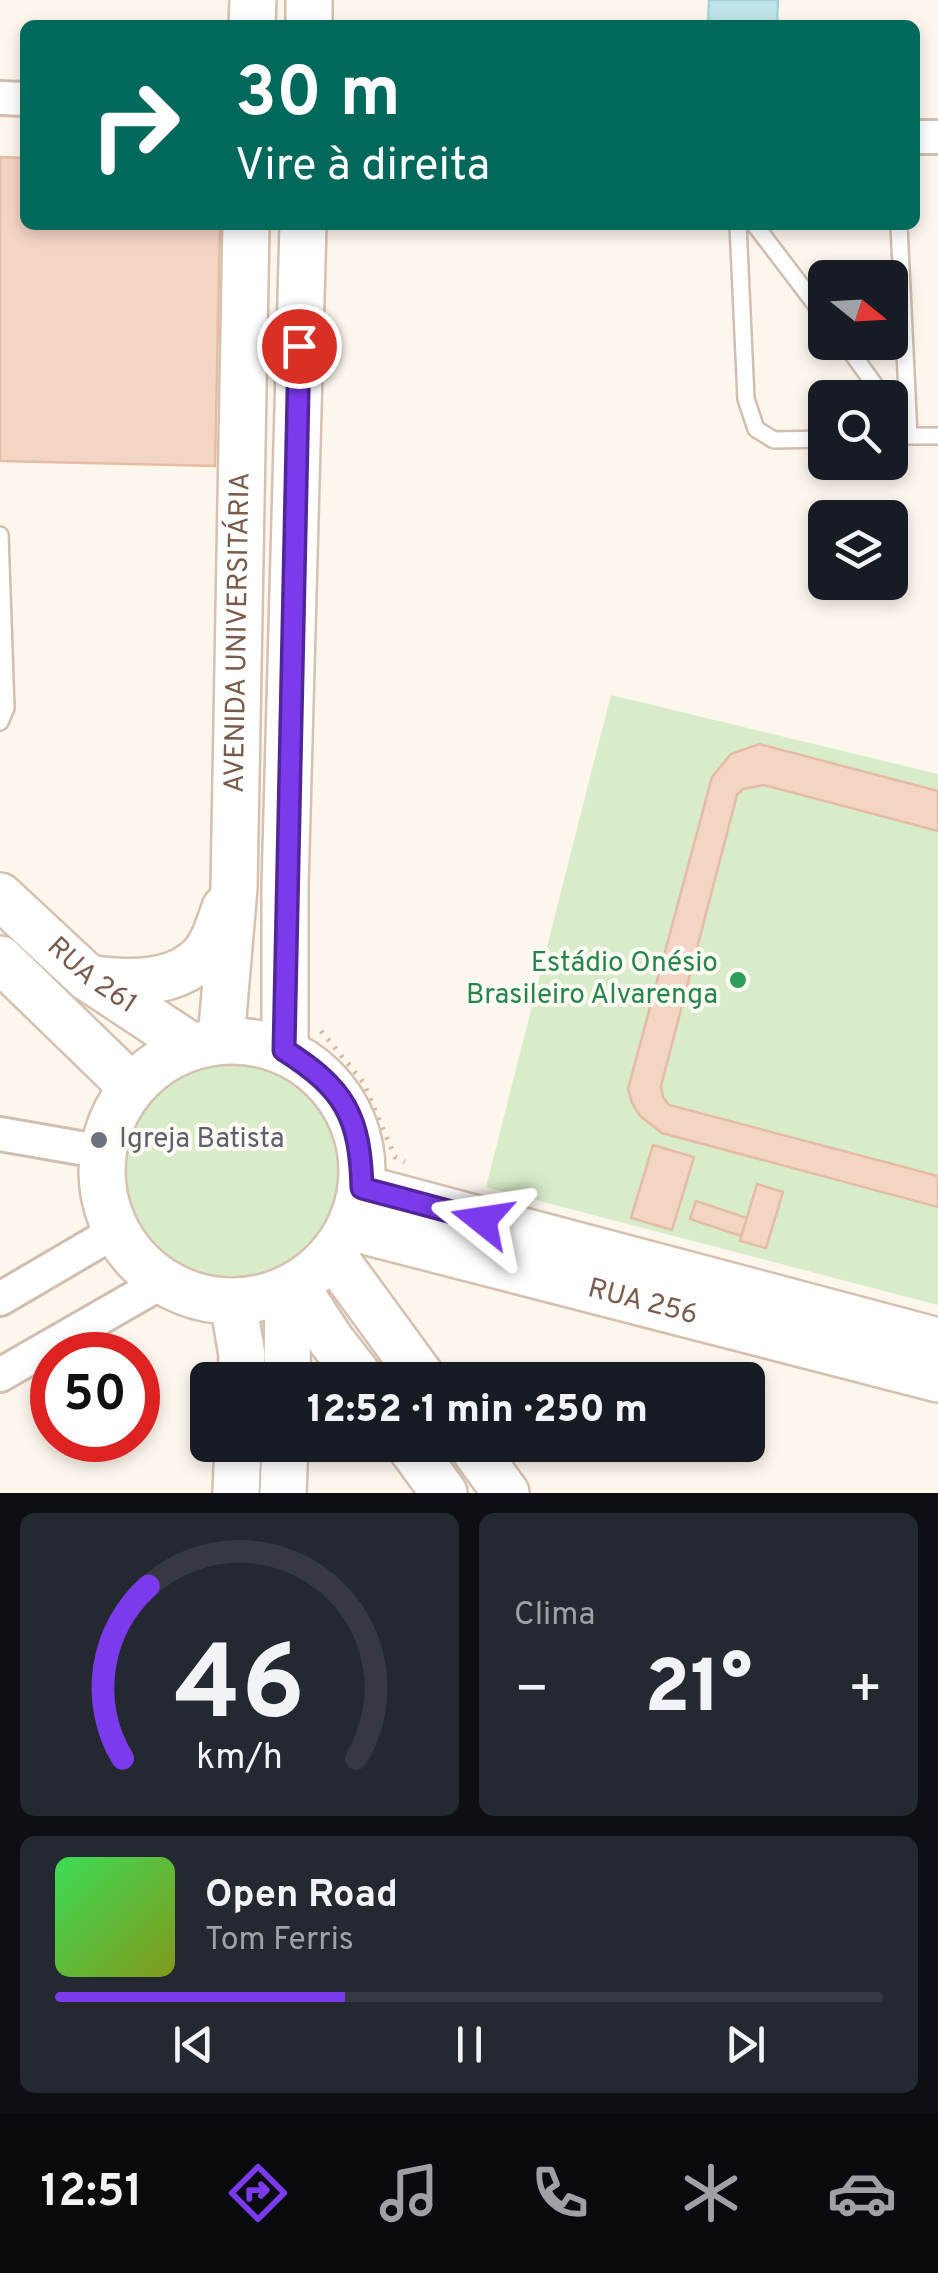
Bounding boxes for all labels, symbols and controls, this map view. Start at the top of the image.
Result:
text: 30 m [235,52,401,141]
icon: right [70,60,200,190]
text: Vire à direita [235,139,490,196]
north arrow [808,260,908,360]
map controls [808,260,908,600]
pin [257,304,342,389]
icon: arrive [272,319,327,374]
button: search [808,380,908,480]
street label: AVENIDA UNIVERSITÁRIA [218,472,260,793]
button: layers [808,500,908,600]
street label: RUA 261 [38,930,143,1023]
place label: Estádio Onésio Brasileiro Alvarenga [466,946,718,1014]
marker: Estádio Onésio Brasileiro Alvarenga [727,969,749,991]
place label: Igreja Batista [119,1122,285,1158]
marker: Igreja Batista [88,1129,110,1151]
position arrow [430,1168,534,1272]
street label: RUA 256 [584,1271,702,1334]
speed limit sign: 50 [30,1332,160,1462]
text: 12:52 · 1 min · 250 m [307,1387,648,1436]
text: Clima [514,1596,595,1636]
text: 46 [174,1624,305,1756]
text: 21° [645,1644,752,1739]
text: − [514,1657,549,1727]
text: + [848,1657,883,1727]
text: km/h [196,1736,283,1782]
text: Open Road [205,1872,398,1921]
text: Tom Ferris [205,1921,354,1961]
icon: previous [166,2017,221,2072]
icon: pause [442,2017,497,2072]
icon: next [718,2017,773,2072]
icon: directions [223,2158,293,2228]
icon: music [374,2158,444,2228]
icon: phone [525,2158,595,2228]
icon: climate [676,2158,746,2228]
icon: car [827,2158,897,2228]
text: 12:51 [41,2165,142,2222]

